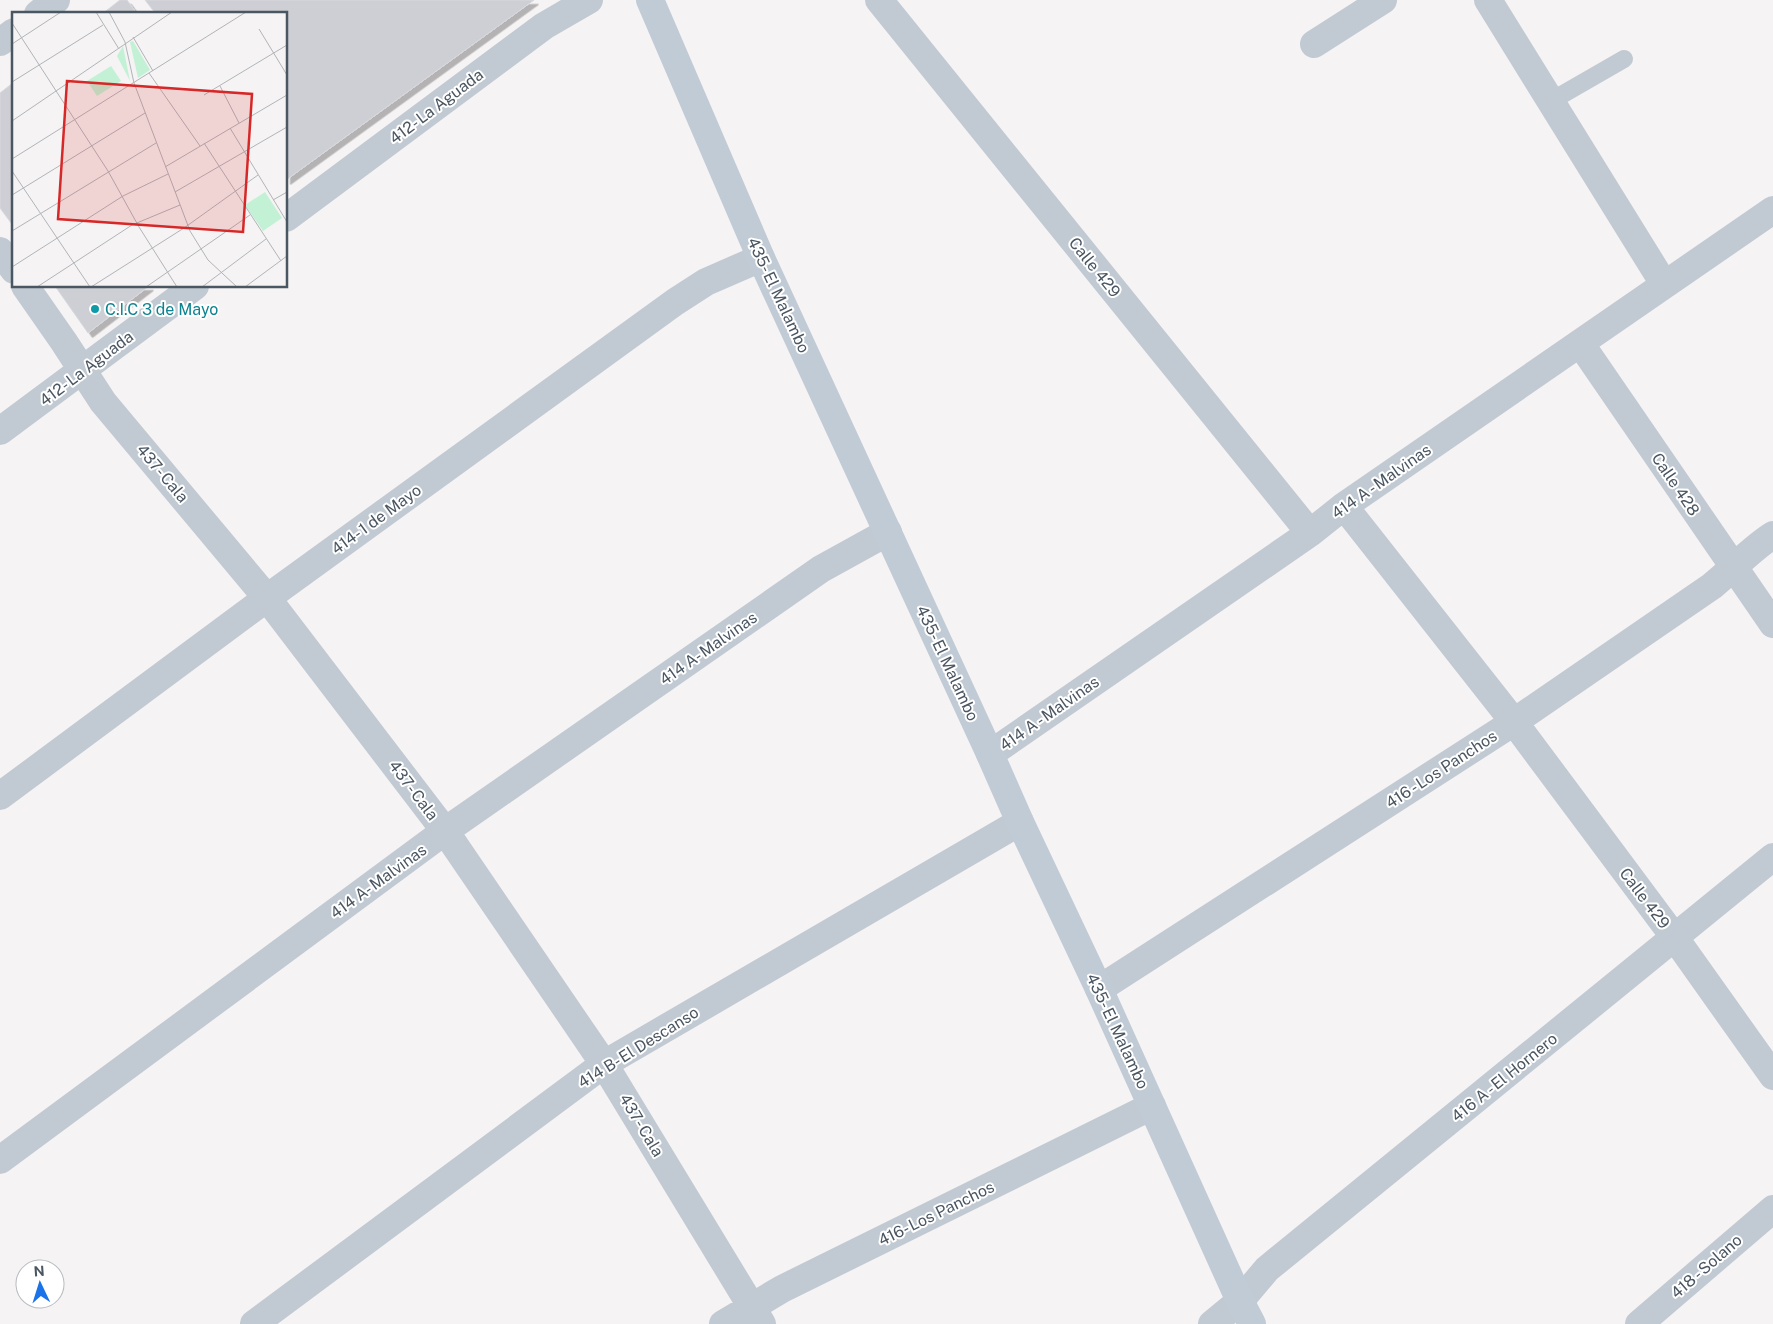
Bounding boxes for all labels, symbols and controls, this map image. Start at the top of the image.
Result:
inset map [12,12,288,288]
street label: 412- La Aguada [386,65,487,148]
street label: 435- El Malambo [743,234,814,356]
street label: Calle 429 [1065,234,1124,301]
place label: C.I.C 3 de Mayo [105,300,218,319]
marker: C.I.C 3 de Mayo [89,303,101,315]
street label: 412- La Aguada [36,327,137,410]
street label: 437- Cala [133,440,192,506]
street label: 414 A - Malvinas [1328,440,1435,523]
street label: Calle 428 [1648,449,1703,519]
street label: 414- 1 de Mayo [328,480,425,558]
street label: 435- El Malambo [912,602,983,724]
street label: 414 A- Malvinas [656,608,761,689]
street label: 414 A - Malvinas [996,672,1103,755]
street label: 416 - Los Panchos [1382,726,1500,812]
street label: 437- Cala [385,757,442,824]
street label: 414 A- Malvinas [326,840,430,923]
street label: Calle 429 [1616,864,1674,932]
street label: 435- El Malambo [1082,970,1153,1092]
street label: 414 B- El Descanso [574,1003,702,1092]
street label: 416 A - El Hornero [1448,1029,1561,1126]
street label: 437- Cala [615,1090,668,1160]
street label: 416- Los Panchos [875,1177,997,1250]
street label: 418 - Solano [1667,1230,1746,1302]
north arrow [15,1259,65,1309]
text: N [33,1263,45,1279]

